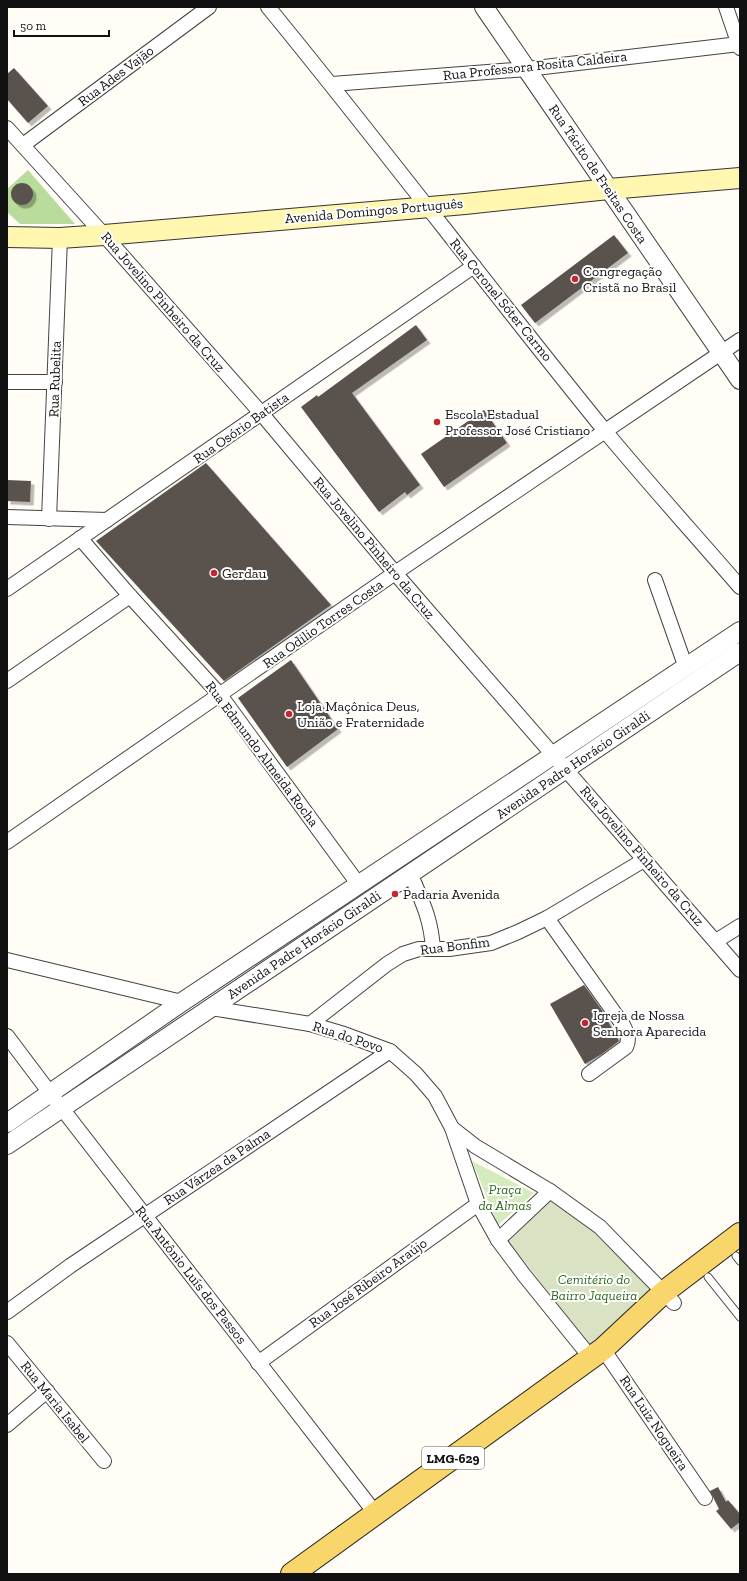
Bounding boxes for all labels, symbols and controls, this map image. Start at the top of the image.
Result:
scale bar [14,12,109,38]
text: 50 m [20,19,47,33]
street label: Rua Ades Vajão [75,42,157,110]
street label: Rua Professora Rosita Caldeira [442,48,628,84]
street label: Rua Tácito de Freitas Costa [545,101,651,247]
street label: Avenida Domingos Português [284,195,464,227]
street label: Rua Jovelino Pinheiro da Cruz [98,228,229,376]
street label: Rua Coronel Sóter Carmo [446,235,556,365]
place label: Congregação Cristã no Brasil [583,263,677,296]
marker: Congregação Cristã no Brasil [570,274,580,284]
street label: Rua Rubelita [45,340,65,418]
street label: Rua Osório Batista [190,389,292,467]
place label: Escola Estadual Professor José Cristiano [445,406,590,439]
marker: Escola Estadual Professor José Cristiano [432,417,442,427]
street label: Rua Jovelino Pinheiro da Cruz [310,474,439,623]
place label: Gerdau [222,565,267,582]
marker: Gerdau [209,568,219,578]
street label: Rua Odilio Torres Costa [260,576,387,672]
street label: Rua Edmundo Almeida Rocha [202,678,322,830]
place label: Loja Maçônica Deus, União e Fraternidade [297,698,425,731]
street label: Avenida Padre Horácio Giraldi [493,707,653,823]
marker: Loja Maçônica Deus, União e Fraternidade [284,709,294,719]
street label: Rua Jovelino Pinheiro da Cruz [577,782,708,930]
place label: Padaria Avenida [403,886,500,903]
street label: Avenida Padre Horácio Giraldi [224,887,384,1003]
marker: Padaria Avenida [390,889,400,899]
street label: Rua Bonfim [419,933,491,959]
place label: Igreja de Nossa Senhora Aparecida [593,1007,706,1040]
street label: Rua do Povo [311,1018,385,1056]
marker: Igreja de Nossa Senhora Aparecida [580,1018,590,1028]
street label: Rua Várzea da Palma [161,1125,274,1209]
park label: Praça da Almas [478,1181,532,1214]
street label: Rua Antônio Luís dos Passos [132,1202,250,1348]
street label: Rua José Ribeiro Araújo [306,1234,430,1332]
park label: Cemitério do Bairro Jaqueira [551,1271,637,1304]
street label: Rua Maria Isabel [17,1358,93,1447]
street label: Rua Luiz Nogueira [616,1372,692,1474]
road number: LMG-629 [422,1447,484,1469]

